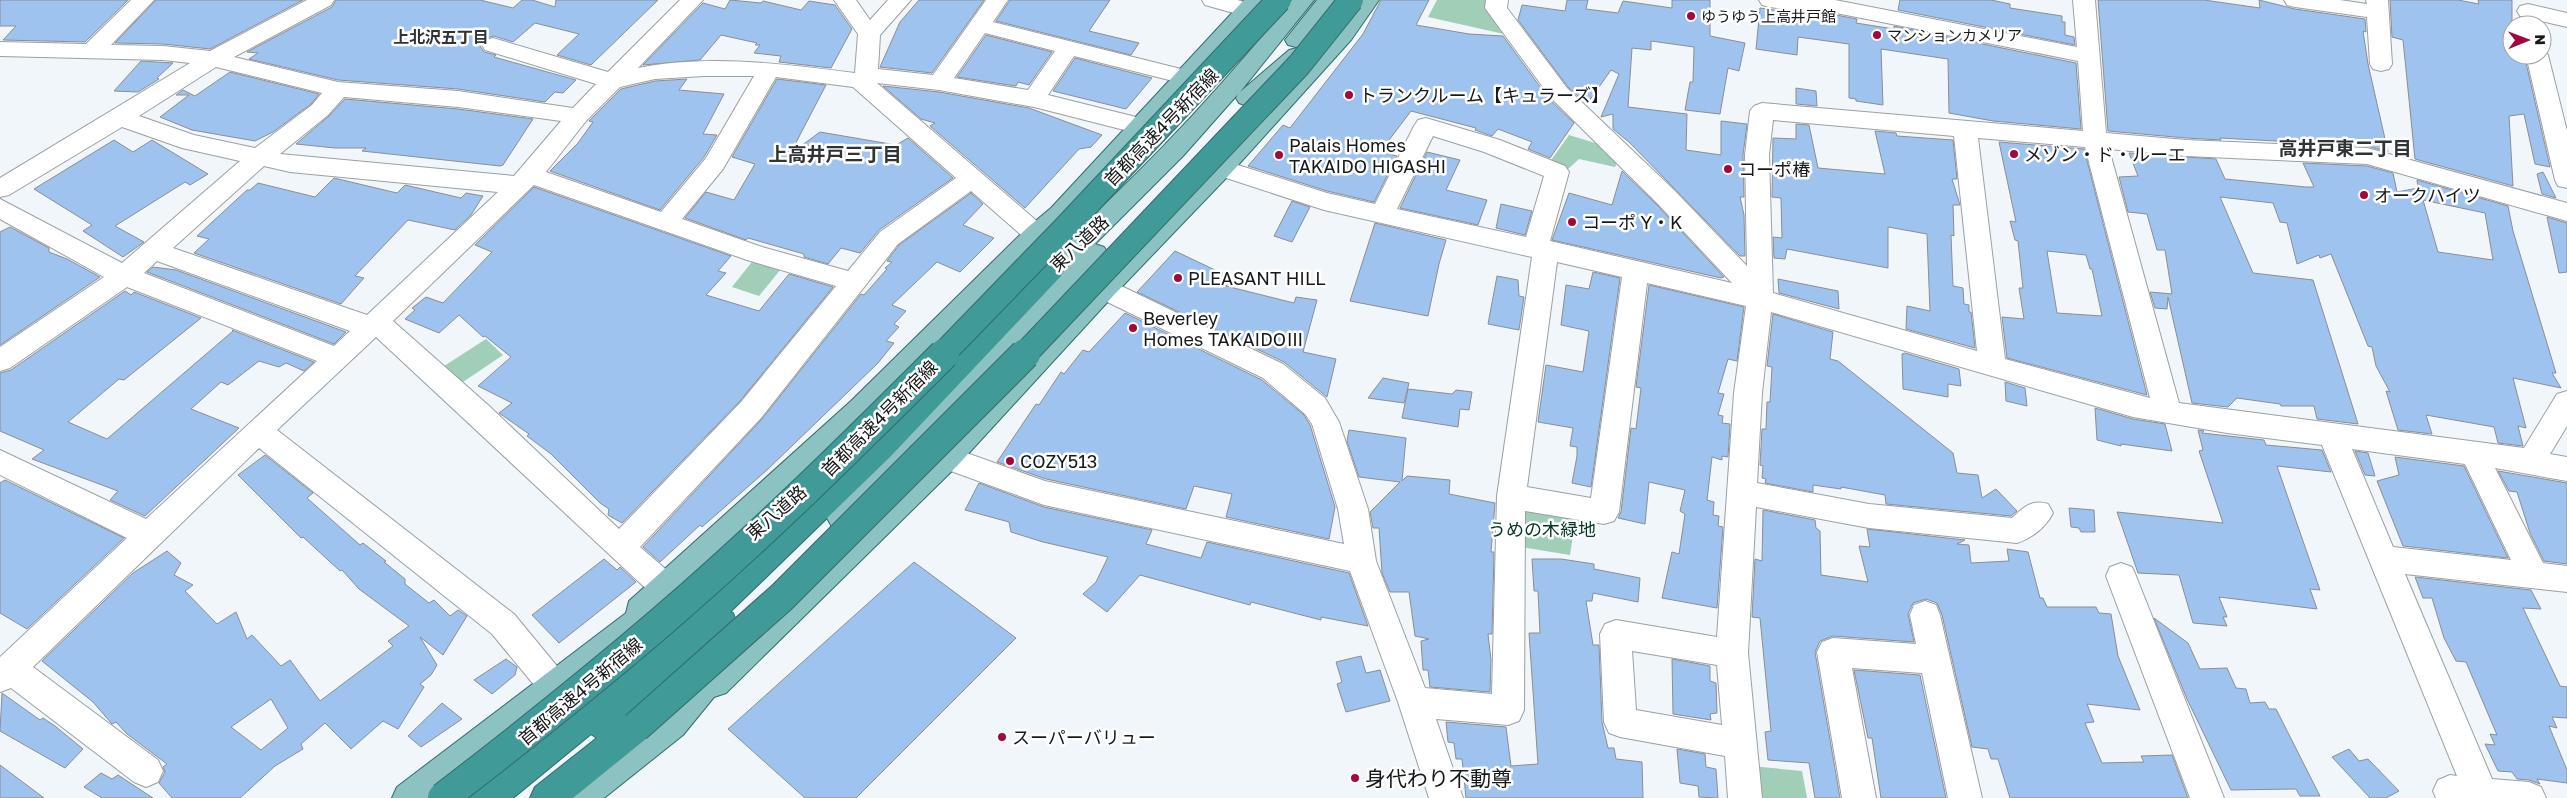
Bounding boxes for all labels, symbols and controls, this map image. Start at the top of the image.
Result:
place label: ゆうゆう上高井戸館 [1701,7,1836,25]
marker: ゆうゆう上高井戸館 [1685,10,1697,22]
north arrow [2502,15,2552,65]
place label: マンションカメリア [1887,26,2022,44]
district label: 上北沢五丁目 [393,27,489,47]
marker: マンションカメリア [1871,29,1883,41]
text: N [2532,34,2549,45]
street label: 首都高速4号新宿線 [1099,64,1223,190]
place label: トランクルーム【キュラーズ】 [1359,84,1609,106]
marker: トランクルーム【キュラーズ】 [1343,89,1355,101]
place label: Palais Homes TAKAIDO HIGASHI [1289,134,1446,177]
district label: 高井戸東二丁目 [2278,136,2412,159]
district label: 上高井戸三丁目 [768,142,902,165]
place label: メゾン・ド・ルーエ [2024,143,2186,165]
marker: メゾン・ド・ルーエ [2008,148,2020,160]
marker: Palais Homes TAKAIDO HIGASHI [1273,149,1285,161]
place label: コーポ椿 [1738,158,1810,180]
marker: コーポ椿 [1722,163,1734,175]
place label: オークハイツ [2374,184,2481,206]
marker: オークハイツ [2358,189,2370,201]
street label: 東八道路 [1045,210,1113,276]
place label: コーポ Y・K [1582,211,1682,233]
marker: コーポ Y・K [1566,216,1578,228]
place label: PLEASANT HILL [1188,267,1326,289]
marker: PLEASANT HILL [1172,272,1184,284]
place label: Beverley Homes TAKAIDOⅢ [1143,307,1304,350]
marker: Beverley Homes TAKAIDOⅢ [1127,322,1139,334]
street label: 首都高速4号新宿線 [816,355,942,481]
place label: COZY513 [1020,450,1097,472]
marker: COZY513 [1004,455,1016,467]
street label: 東八道路 [742,480,810,544]
park label: うめの木緑地 [1488,518,1596,540]
street label: 首都高速4号新宿線 [514,633,646,749]
place label: スーパーバリュー [1012,726,1156,748]
marker: スーパーバリュー [996,731,1008,743]
place label: 身代わり不動尊 [1365,765,1512,791]
marker: 身代わり不動尊 [1349,772,1361,784]

